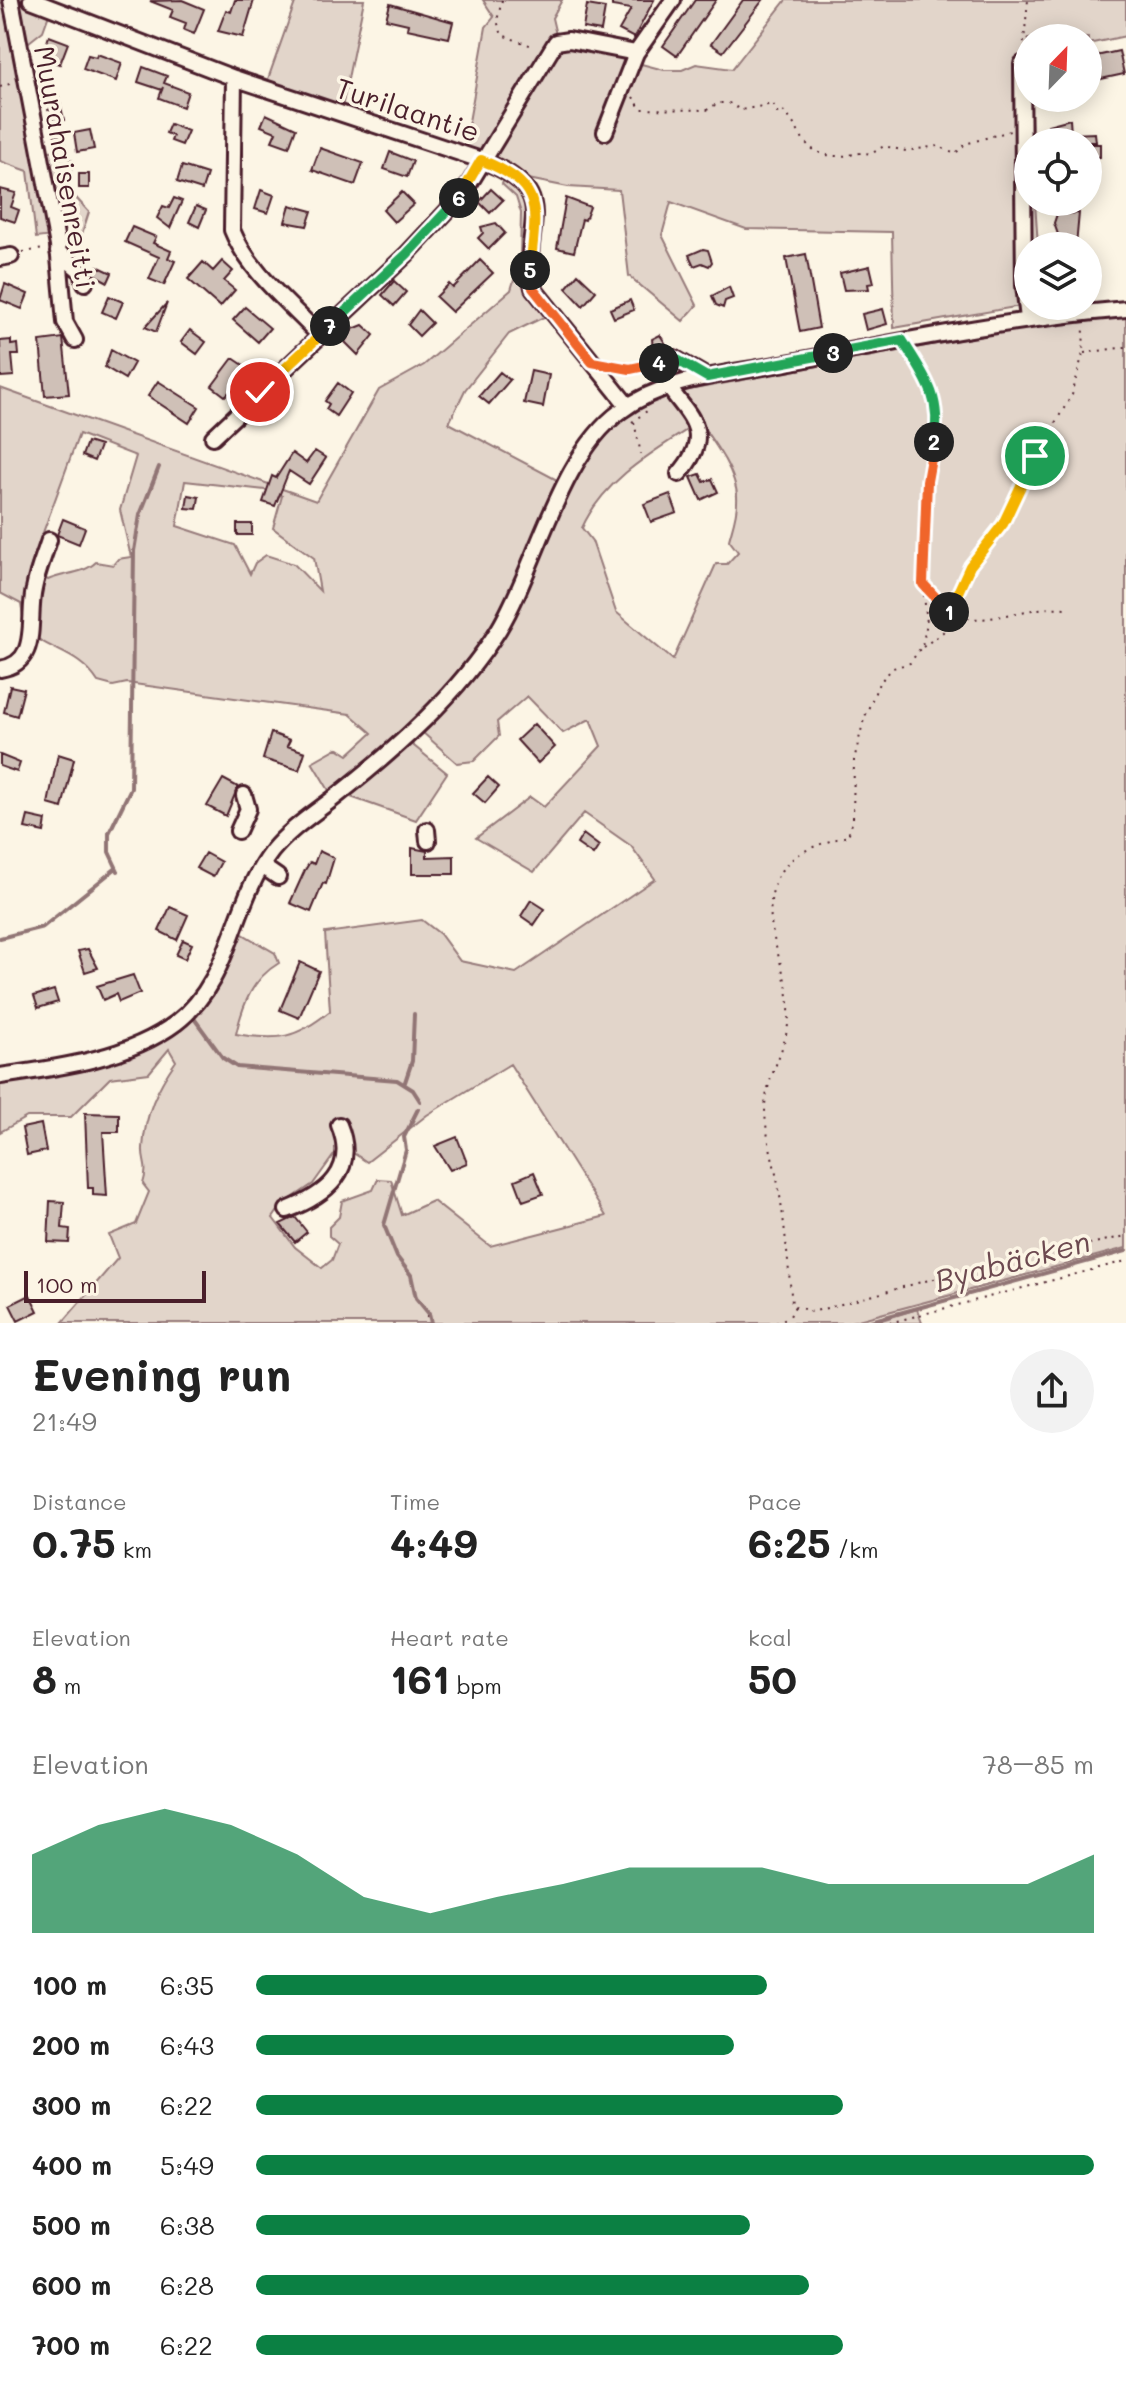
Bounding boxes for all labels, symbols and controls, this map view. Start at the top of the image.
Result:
north arrow [1014,24,1102,112]
map controls [1014,24,1102,320]
street label: Muurahaisenreitti [27,43,105,291]
street label: Turilaantie [331,69,485,149]
button: locate [1014,128,1102,216]
pin: 6 [439,178,479,218]
text: 6 [452,183,466,212]
button: layers [1014,232,1102,320]
pin: 5 [510,250,550,290]
text: 5 [524,255,536,284]
pin: 7 [310,306,350,346]
text: 7 [324,311,336,340]
pin: 3 [813,333,853,373]
text: 3 [826,338,840,367]
pin: 4 [639,343,679,383]
text: 4 [652,348,666,377]
pin [226,358,294,426]
icon: check [238,370,282,414]
pin: 2 [914,422,954,462]
pin [1001,422,1069,490]
text: 2 [928,427,940,456]
icon: arrive [1013,434,1057,478]
pin: 1 [929,592,969,632]
text: 1 [944,597,954,626]
water label: Byabäcken [930,1220,1094,1300]
scale bar [24,1267,206,1303]
text: 100 m [36,1270,98,1299]
text: Evening run [32,1345,291,1402]
button: share [1010,1349,1094,1433]
text: 21:49 [32,1404,97,1438]
text: Distance [32,1487,127,1516]
text: Time [390,1487,440,1516]
text: Pace [748,1487,802,1516]
text: 0.75 [32,1516,116,1568]
text: 4:49 [390,1516,477,1568]
text: 6:25 [748,1516,831,1568]
text: km [116,1535,152,1564]
text: /km [831,1535,878,1564]
text: Elevation [32,1623,131,1652]
text: Heart rate [390,1623,509,1652]
text: kcal [748,1623,792,1652]
text: 8 [32,1652,57,1704]
text: 161 [390,1652,450,1704]
text: 50 [748,1652,797,1704]
text: m [57,1671,81,1700]
text: bpm [450,1671,502,1700]
text: Elevation [32,1747,149,1781]
text: 78–85 m [983,1747,1094,1781]
text: 100 m [32,1968,107,2002]
text: 6:35 [160,1968,214,2002]
text: 200 m [32,2028,110,2062]
text: 6:43 [160,2028,214,2062]
text: 300 m [32,2088,111,2122]
text: 6:22 [160,2088,213,2122]
text: 400 m [32,2148,112,2182]
text: 5:49 [160,2148,214,2182]
text: 500 m [32,2208,111,2242]
text: 6:38 [160,2208,215,2242]
text: 600 m [32,2268,111,2302]
text: 6:28 [160,2268,214,2302]
text: 700 m [32,2328,110,2362]
text: 6:22 [160,2328,213,2362]

